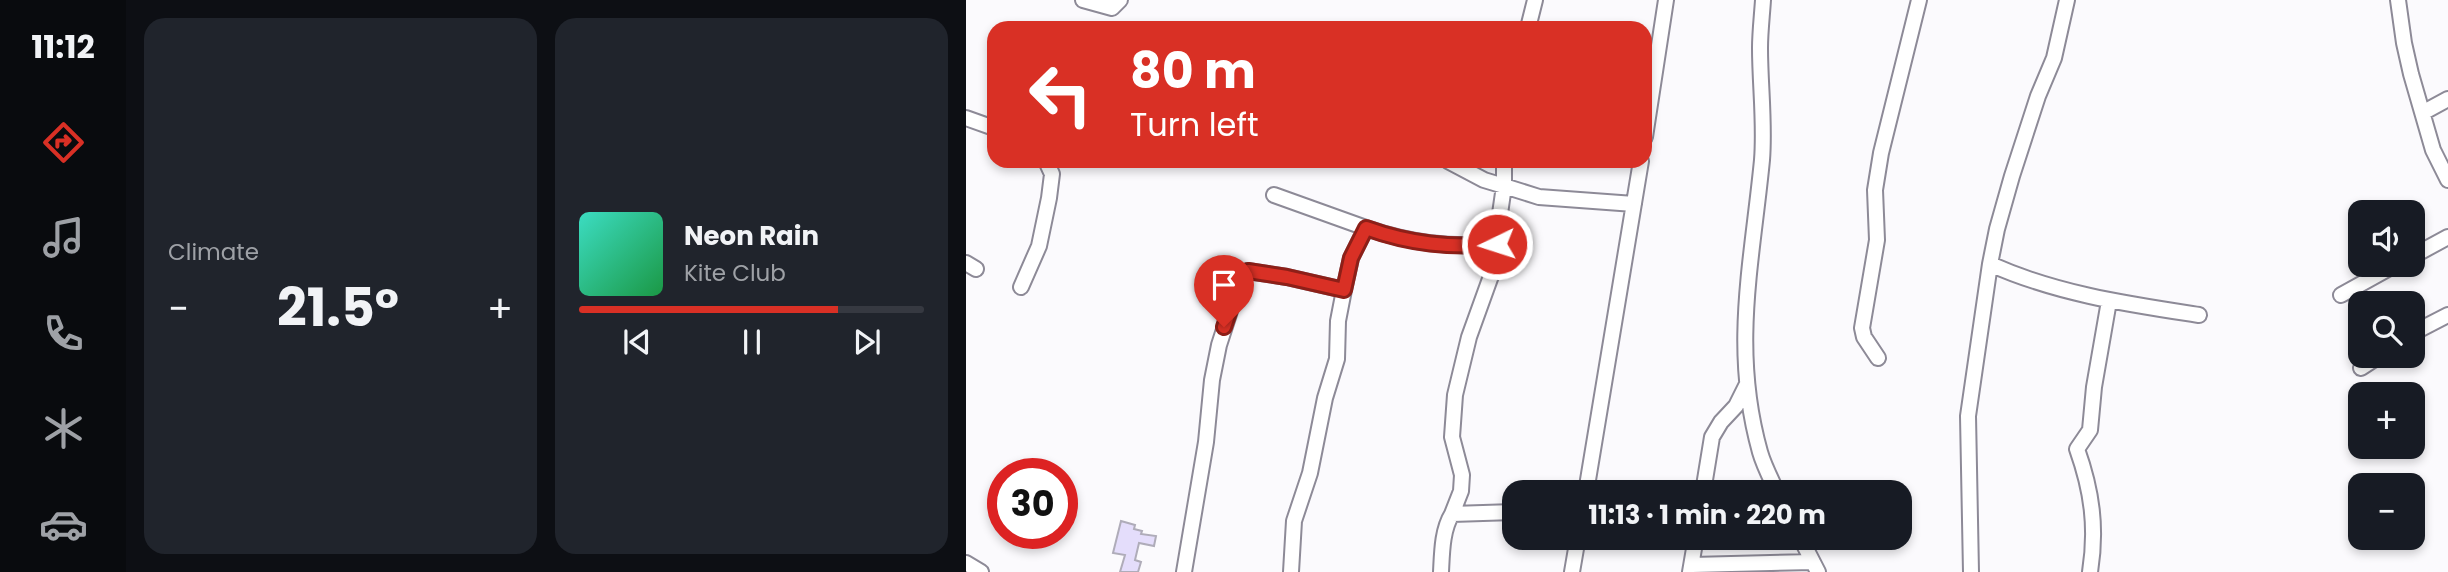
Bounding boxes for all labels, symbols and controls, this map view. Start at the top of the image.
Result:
text: 11:12 [31,24,95,69]
text: 80 m [1130,37,1256,105]
icon: left [1015,49,1106,140]
text: Turn left [1130,102,1259,147]
icon: directions [39,118,88,167]
map controls [2348,200,2425,550]
button: sound [2348,200,2425,277]
position arrow [1460,207,1534,281]
icon: music [39,213,88,262]
text: Neon Rain [684,218,819,254]
text: Climate [168,236,259,268]
pin [1194,255,1254,327]
text: Kite Club [684,257,786,289]
icon: arrive [1205,266,1243,304]
text: 21.5° [277,271,399,344]
text: − [168,282,189,335]
text: + [487,282,513,335]
button: search [2348,291,2425,368]
icon: phone [39,309,88,358]
icon: previous [618,323,656,361]
icon: pause [733,323,771,361]
icon: next [848,323,886,361]
button: + [2348,382,2425,459]
icon: climate [39,404,88,453]
speed limit sign: 30 [987,458,1078,549]
button: − [2348,473,2425,550]
text: 11:13 · 1 min · 220 m [1588,497,1826,533]
icon: car [39,500,88,549]

